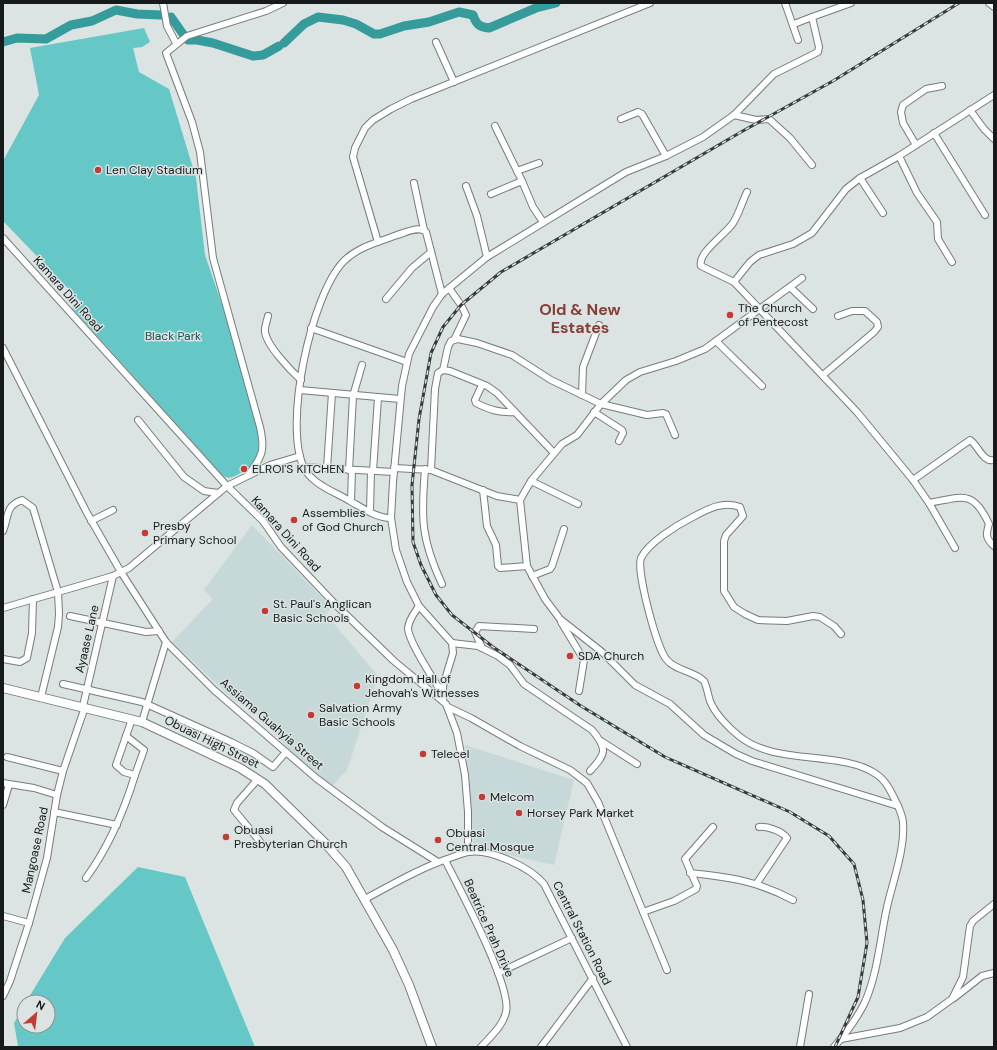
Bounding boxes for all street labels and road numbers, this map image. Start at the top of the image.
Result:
street label: Kamara Dini Road [30,253,106,335]
street label: Kamara Dini Road [248,493,324,575]
street label: Ayaase Lane [71,603,103,675]
street label: Assiama Guahyia Street [217,675,327,774]
street label: Obuasi High Street [162,712,263,772]
street label: Mangoase Road [18,806,52,894]
street label: Beatrice Prah Drive [460,876,518,980]
street label: Central Station Road [549,878,615,988]

